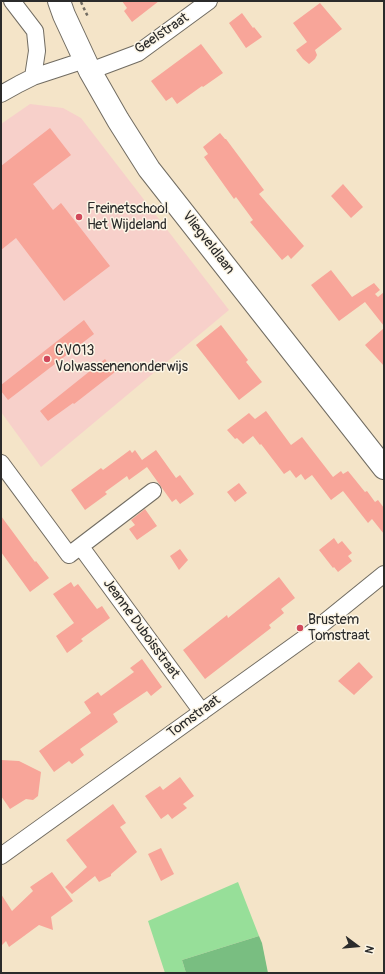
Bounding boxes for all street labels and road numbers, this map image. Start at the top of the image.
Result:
street label: Geelstraat [132,10,192,58]
street label: Vliegveldlaan [178,208,238,278]
street label: Jeanne Duboisstraat [99,576,183,682]
street label: Tomstraat [164,692,224,742]

